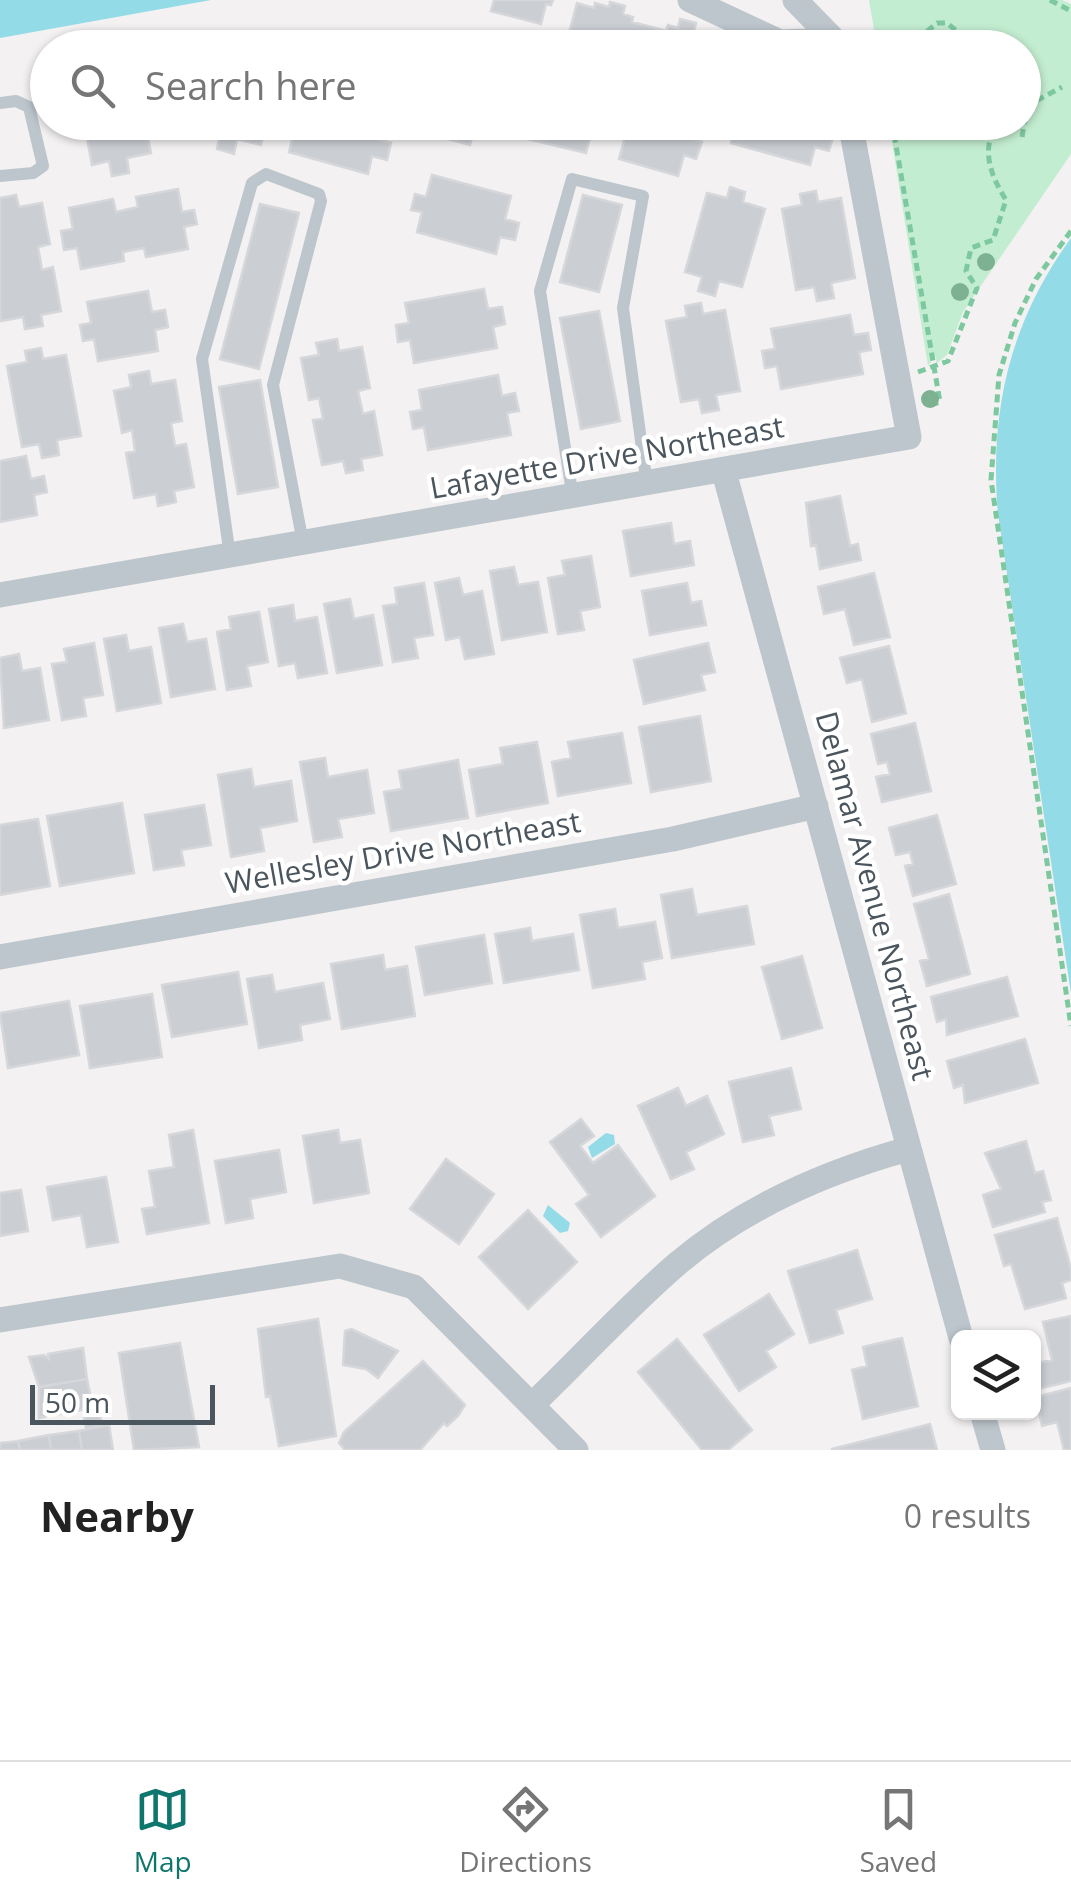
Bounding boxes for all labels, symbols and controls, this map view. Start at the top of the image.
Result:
search box [30,30,1041,140]
icon: search [65,58,120,113]
text: Search here [145,59,357,111]
street label: Lafayette Drive Northeast [427,405,787,508]
street label: Delamar Avenue Northeast [806,707,944,1084]
street label: Wellesley Drive Northeast [222,800,583,903]
map controls [951,1330,1041,1420]
button: layers [951,1330,1041,1420]
scale bar [30,1380,215,1424]
text: 50 m [45,1383,110,1421]
text: Nearby [40,1487,194,1544]
text: 0 results [904,1494,1031,1537]
tab: Map [134,1782,192,1880]
tab: Directions [459,1782,592,1880]
tab: Saved [859,1782,937,1880]

